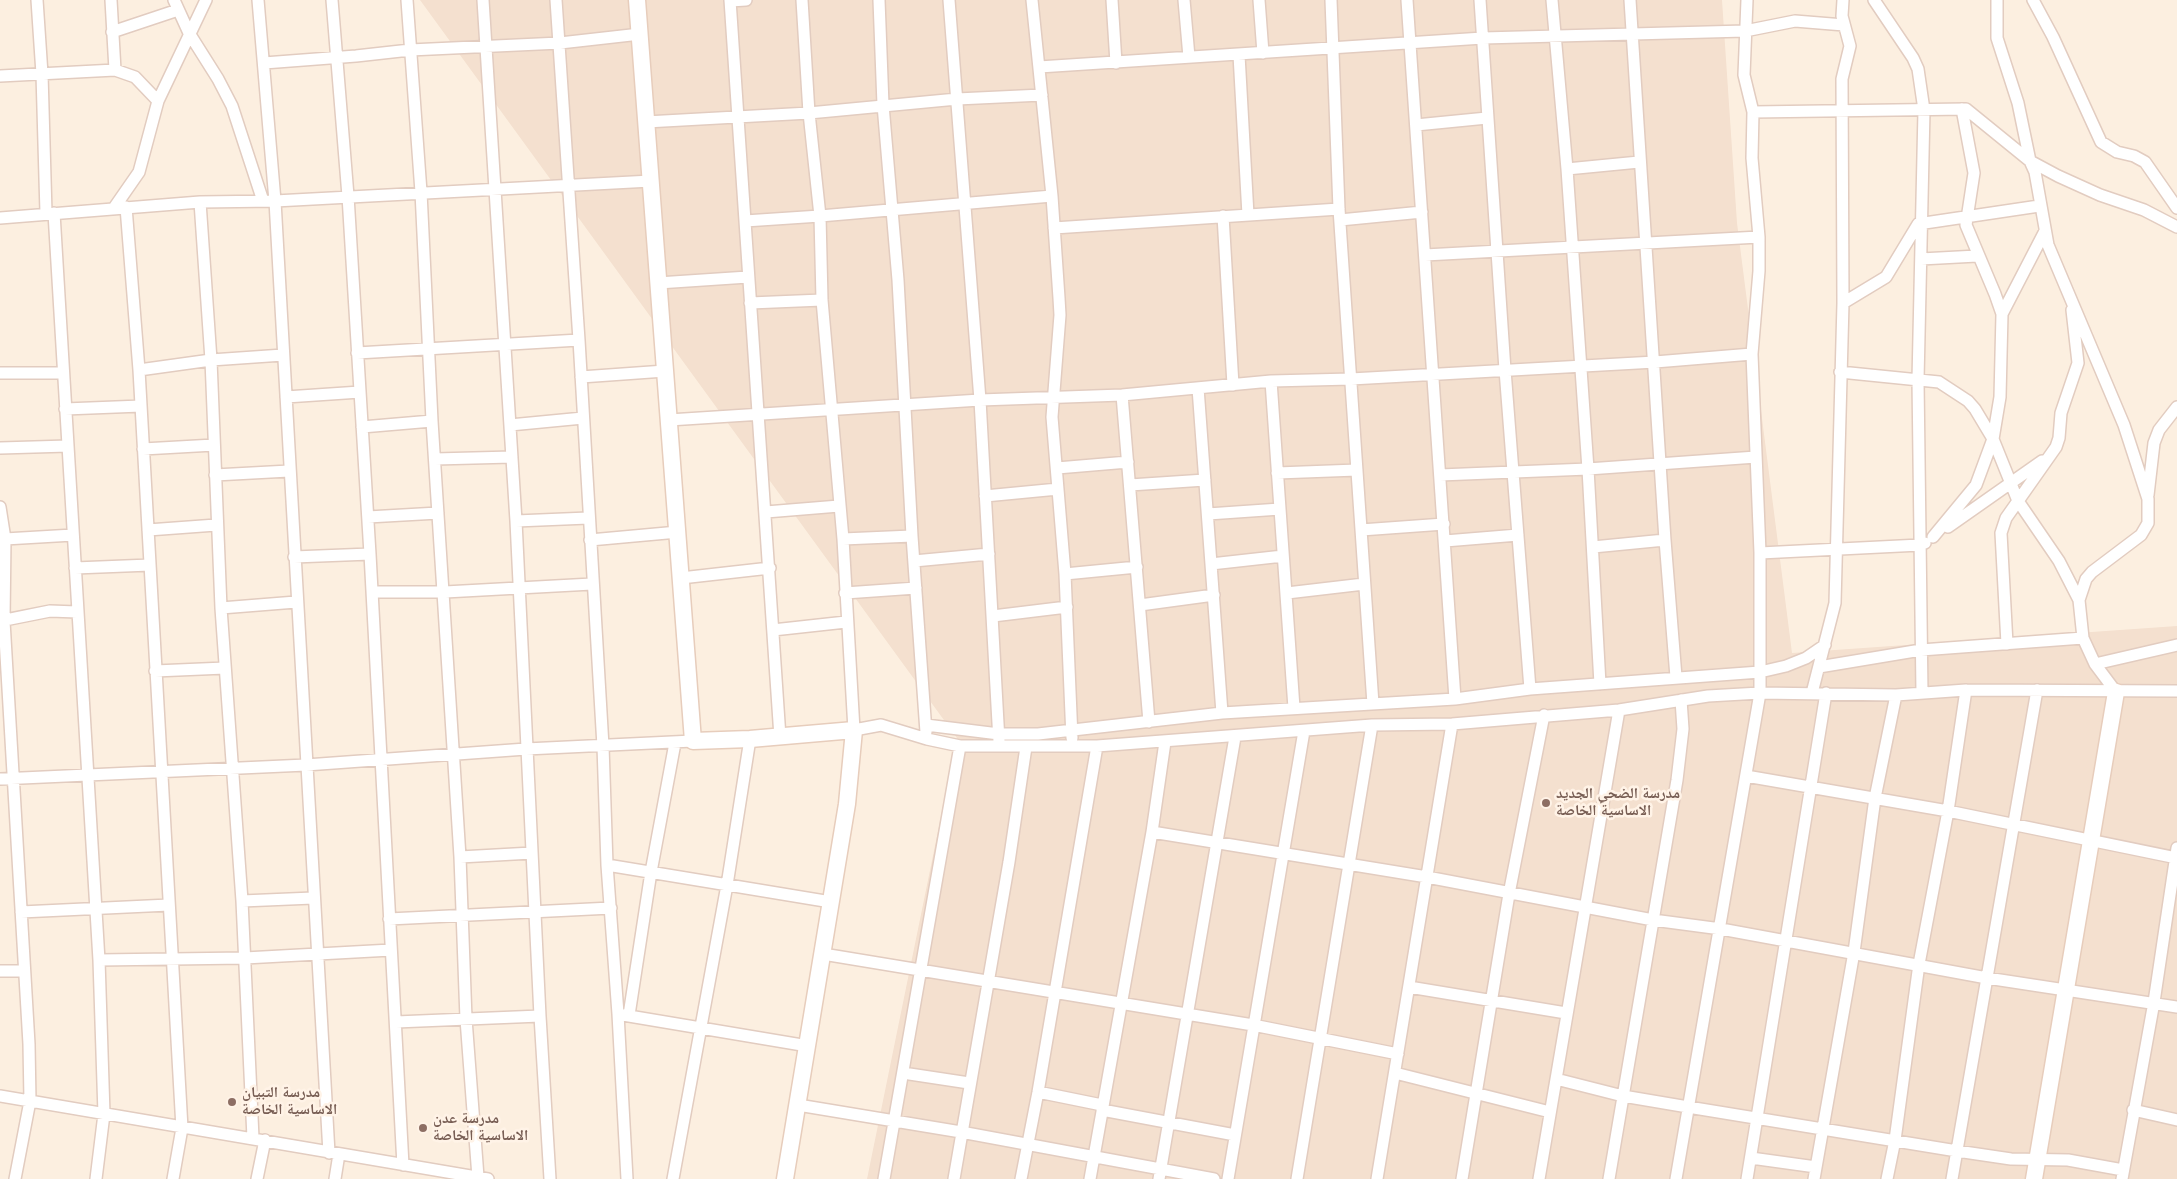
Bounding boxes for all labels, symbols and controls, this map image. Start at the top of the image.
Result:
place label: مدرسة الضحي الجديد الاساسية الخاصة [1556,785,1680,820]
marker: مدرسة الضحي الجديد الاساسية الخاصة [1540,797,1552,809]
place label: مدرسة التبيان الاساسية الخاصة [242,1084,337,1119]
marker: مدرسة التبيان الاساسية الخاصة [226,1096,238,1108]
place label: مدرسة عدن الاساسية الخاصة [433,1110,528,1145]
marker: مدرسة عدن الاساسية الخاصة [417,1122,429,1134]

